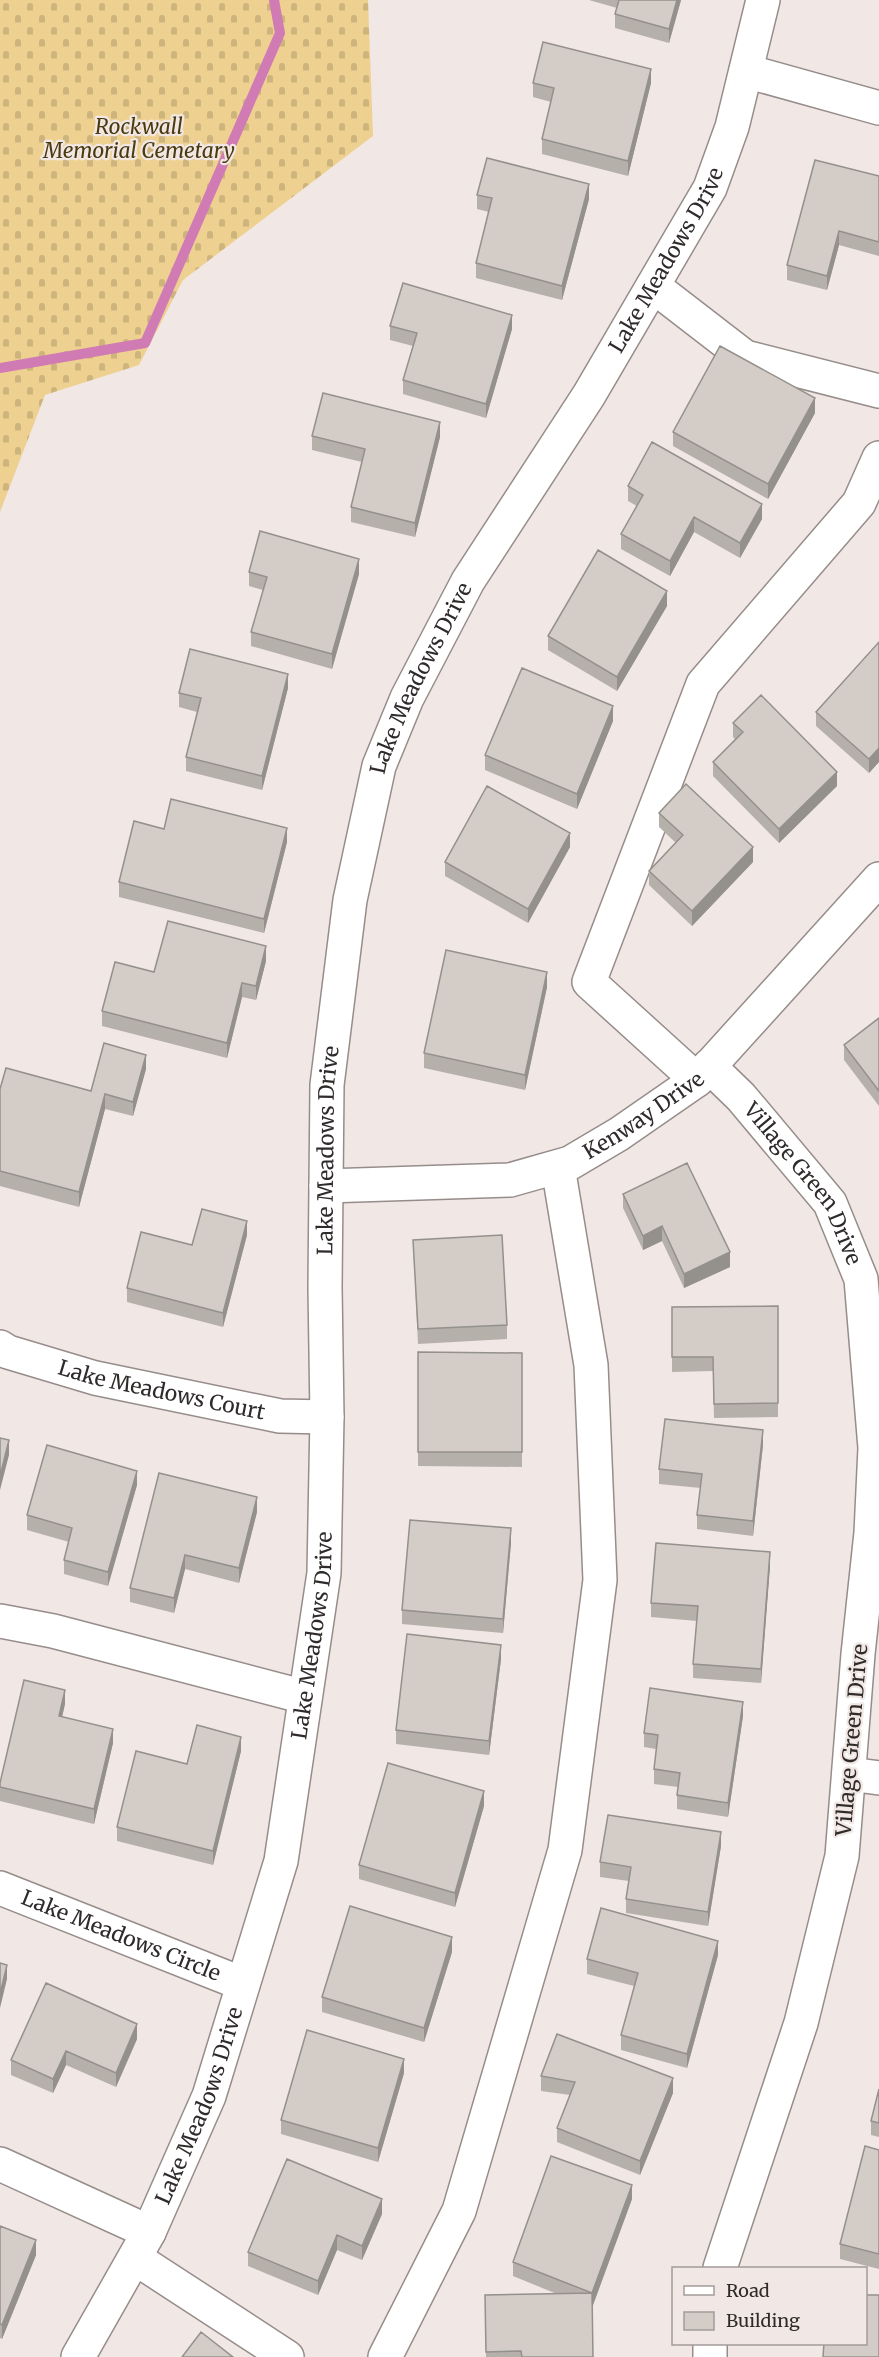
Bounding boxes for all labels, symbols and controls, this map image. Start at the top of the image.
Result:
park label: Rockwall Memorial Cemetary [42,113,235,164]
street label: Lake Meadows Drive [603,164,729,358]
street label: Lake Meadows Drive [364,578,478,776]
street label: Lake Meadows Drive [311,1044,345,1255]
street label: Kenway Drive [578,1067,710,1165]
street label: Village Green Drive [737,1096,868,1269]
street label: Lake Meadows Court [55,1354,268,1426]
street label: Lake Meadows Drive [285,1531,338,1741]
street label: Village Green Drive [830,1643,873,1838]
street label: Lake Meadows Circle [18,1884,225,1987]
street label: Lake Meadows Drive [149,2004,248,2208]
legend [672,2267,867,2345]
text: Road [726,2279,770,2302]
text: Building [726,2309,800,2332]

